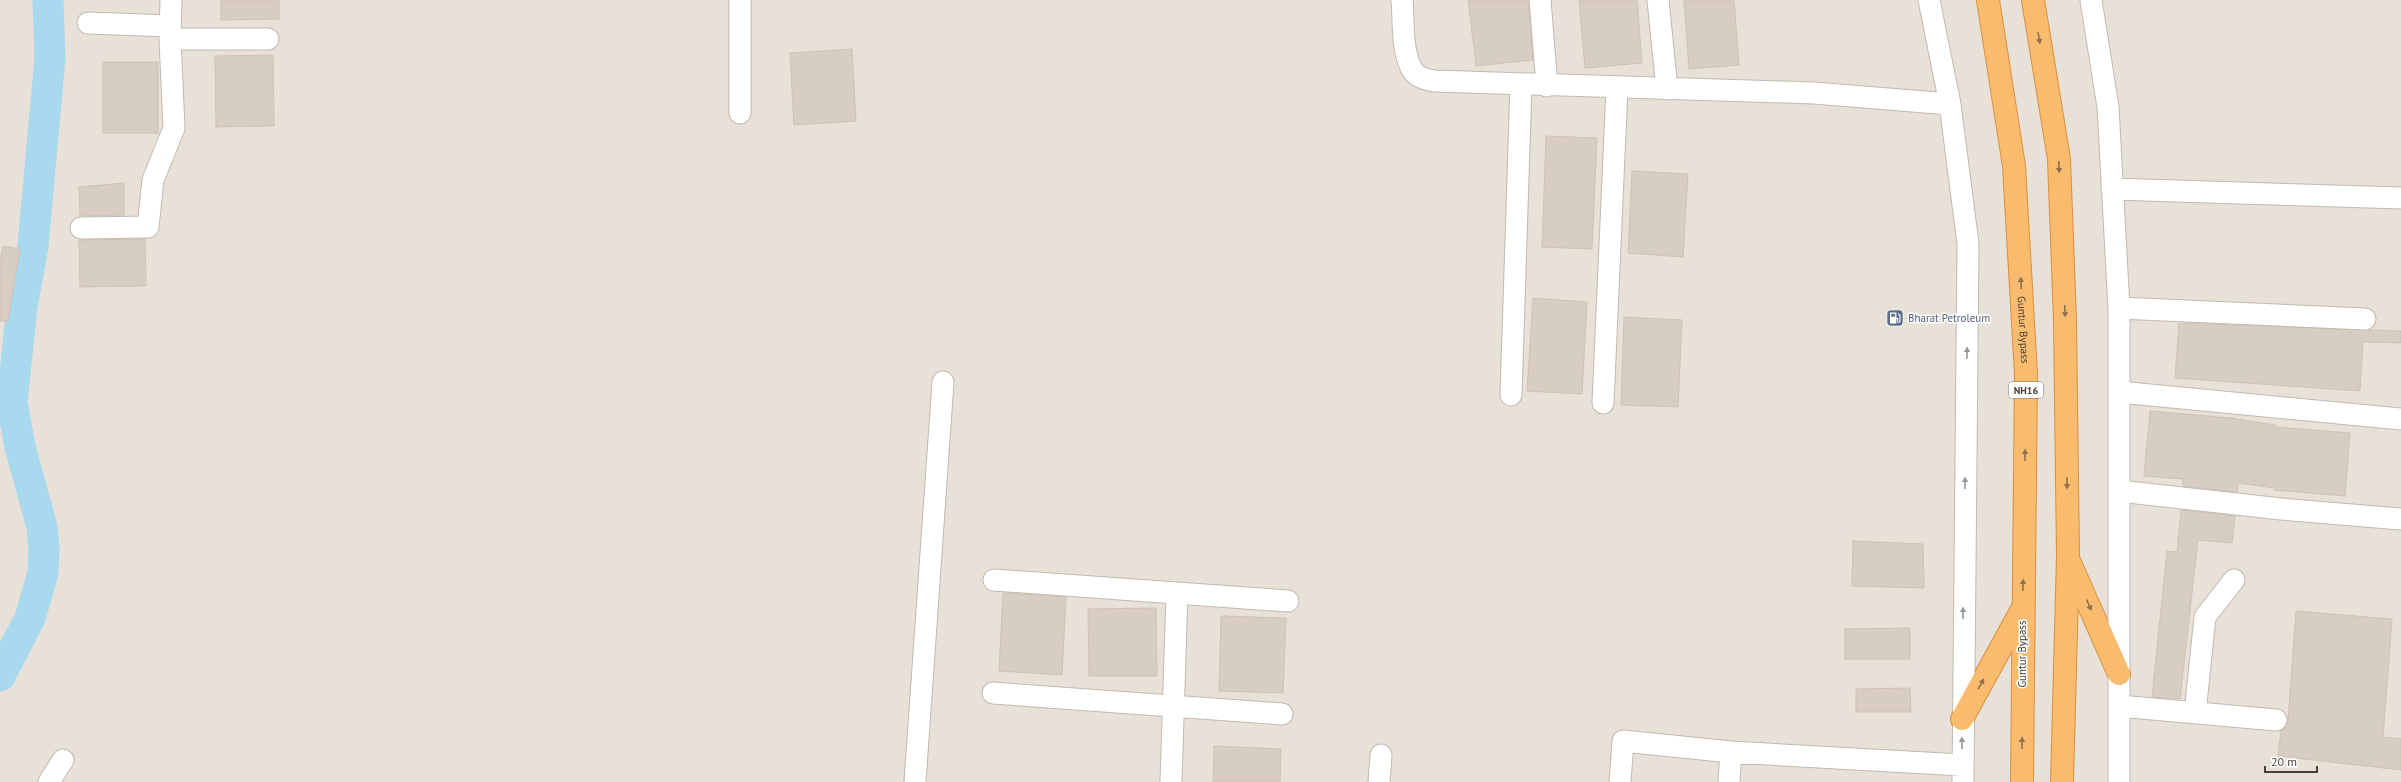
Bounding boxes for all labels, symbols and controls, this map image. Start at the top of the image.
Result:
one-way arrow [2036,32,2042,45]
one-way arrow [2056,161,2062,174]
one-way arrow [2017,277,2024,289]
street label: Guntur Bypass [2015,296,2032,364]
one-way arrow [2061,305,2068,317]
fuel station icon: Bharat Petroleum [1885,308,1905,328]
place label: Bharat Petroleum [1908,311,1990,325]
one-way arrow [1964,346,1970,359]
road number: NH16 [2009,382,2043,398]
one-way arrow [2022,448,2028,461]
one-way arrow [1962,476,1968,489]
one-way arrow [2064,477,2070,490]
one-way arrow [2020,578,2026,591]
one-way arrow [2086,599,2092,611]
one-way arrow [1960,606,1966,619]
street label: Guntur Bypass [2015,620,2029,688]
one-way arrow [1977,679,1984,690]
one-way arrow [1959,736,1965,749]
one-way arrow [2019,736,2025,749]
scale bar [2265,748,2317,774]
text: 20 m [2271,754,2297,769]

